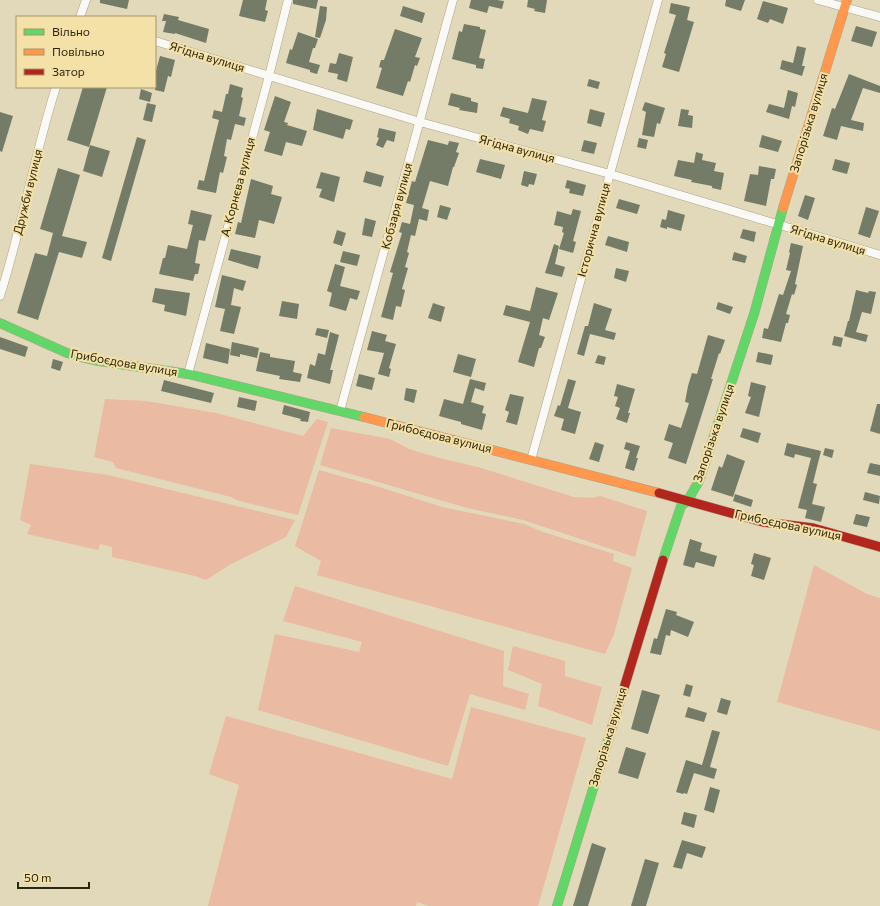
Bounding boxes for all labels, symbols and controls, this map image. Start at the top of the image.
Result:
legend [16,16,156,88]
text: Вільно [52,24,90,38]
street label: Ягідна вулиця [168,38,247,74]
text: Повільно [52,44,105,58]
text: Затор [52,64,85,78]
street label: Запорізька вулиця [786,71,830,174]
street label: Ягідна вулиця [478,131,557,165]
street label: А. Корнєва вулиця [217,136,257,238]
street label: Дружби вулиця [10,148,44,236]
street label: Кобзаря вулиця [378,161,414,251]
street label: Історична вулиця [574,181,612,278]
street label: Ягідна вулиця [789,221,868,257]
street label: Грибоєдова вулиця [70,346,179,378]
street label: Запорізька вулиця [690,382,736,484]
street label: Грибоєдова вулиця [385,415,494,455]
street label: Грибоєдова вулиця [734,506,843,542]
street label: Запорізька вулиця [585,685,629,788]
scale bar [18,864,89,890]
text: 50 m [24,870,52,884]

